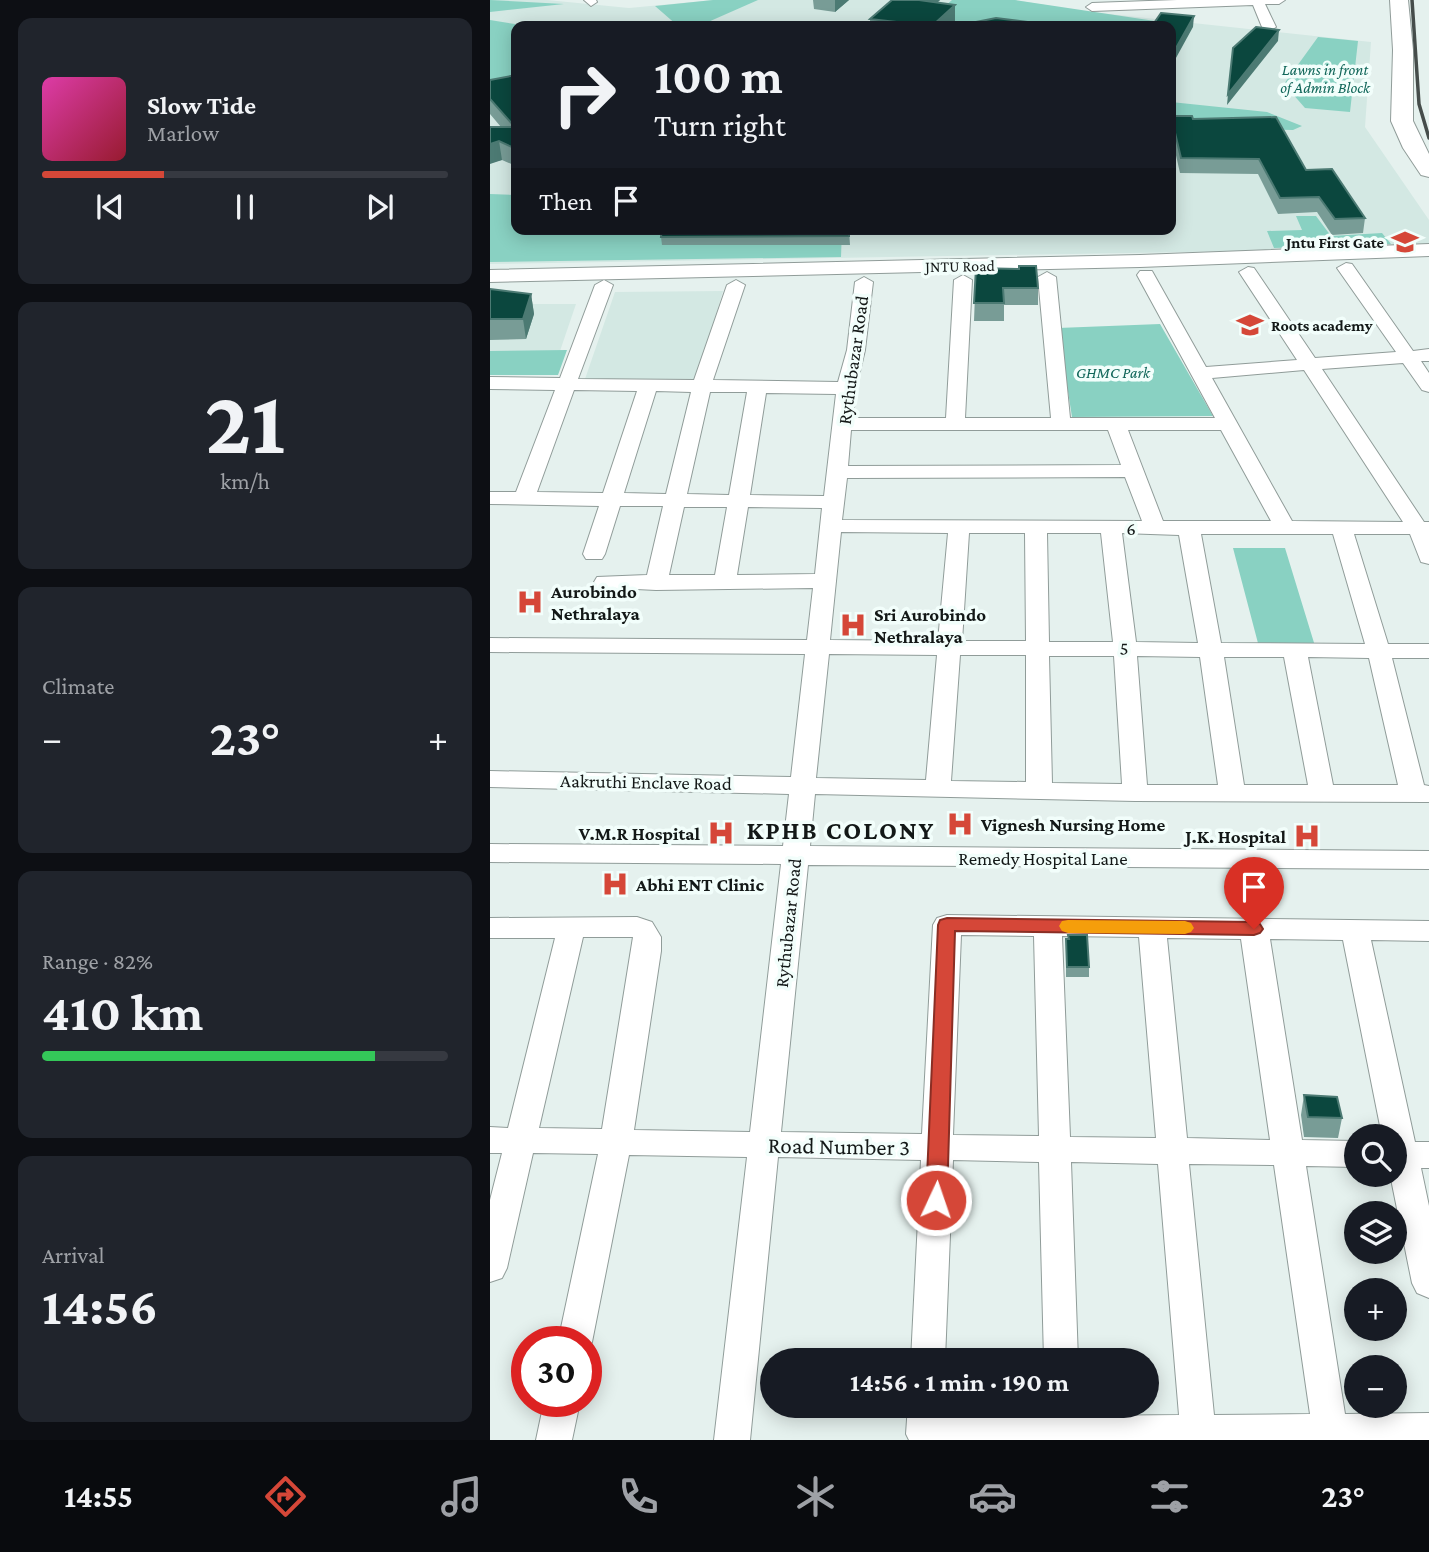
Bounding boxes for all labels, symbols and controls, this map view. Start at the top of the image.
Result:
icon: right [539,49,630,140]
text: 100 m [654,49,783,104]
park label: Lawns in front of Admin Block [1280,61,1371,97]
text: Slow Tide [147,91,256,120]
text: Turn right [654,107,786,143]
text: Marlow [147,120,219,146]
icon: arrive [607,182,645,220]
text: Then [539,187,593,216]
icon: previous [91,188,129,226]
icon: pause [226,188,264,226]
icon: next [361,188,399,226]
school or university icon: Jntu First Gate [1390,227,1420,257]
place label: Jntu First Gate [1284,234,1385,251]
street label: JNTU Road [923,257,996,276]
street label: Rythubazar Road [834,294,872,426]
school or university icon: Roots academy [1235,310,1265,340]
place label: Roots academy [1271,317,1373,334]
park label: GHMC Park [1076,364,1151,381]
text: 21 [205,371,285,473]
text: km/h [220,468,270,494]
street label: 6 [1126,518,1136,539]
place label: Aurobindo Nethralaya [550,581,641,624]
hospital icon: Aurobindo Nethralaya [515,587,545,617]
place label: Sri Aurobindo Nethralaya [874,604,986,647]
hospital icon: Sri Aurobindo Nethralaya [838,610,868,640]
street label: 5 [1119,637,1129,659]
text: Climate [42,673,114,699]
text: 23° [209,708,281,766]
text: − [42,717,62,759]
text: + [428,717,448,759]
street label: Aakruthi Enclave Road [560,770,732,794]
hospital icon: Vignesh Nursing Home [945,809,975,839]
place label: Vignesh Nursing Home [980,814,1166,835]
district label: KPHB COLONY [747,816,935,845]
hospital icon: V.M.R Hospital [706,818,736,848]
hospital icon: J.K. Hospital [1292,821,1322,851]
place label: V.M.R Hospital [578,823,700,844]
place label: J.K. Hospital [1183,826,1286,847]
street label: Remedy Hospital Lane [958,848,1128,869]
street label: Rythubazar Road [771,857,805,989]
pin [1224,857,1284,929]
icon: arrive [1235,868,1273,906]
hospital icon: Abhi ENT Clinic [600,869,630,899]
place label: Abhi ENT Clinic [635,874,764,895]
text: Range · 82% [42,948,153,974]
text: 410 km [42,983,203,1041]
map controls [1344,1124,1407,1418]
button: search [1344,1124,1407,1187]
street label: Road Number 3 [768,1132,910,1160]
position arrow [899,1163,973,1237]
button: layers [1344,1201,1407,1264]
text: Arrival [42,1242,105,1268]
text: 14:56 [42,1277,158,1335]
button: + [1344,1278,1407,1341]
speed limit sign: 30 [511,1326,602,1417]
button: − [1344,1355,1407,1418]
text: 14:56 · 1 min · 190 m [850,1368,1069,1397]
icon: directions [261,1472,310,1521]
icon: music [437,1472,486,1521]
icon: phone [614,1472,663,1521]
icon: climate [791,1472,840,1521]
icon: car [968,1472,1017,1521]
icon: filters [1145,1472,1194,1521]
text: 14:55 [64,1478,133,1514]
text: 23° [1321,1478,1365,1514]

